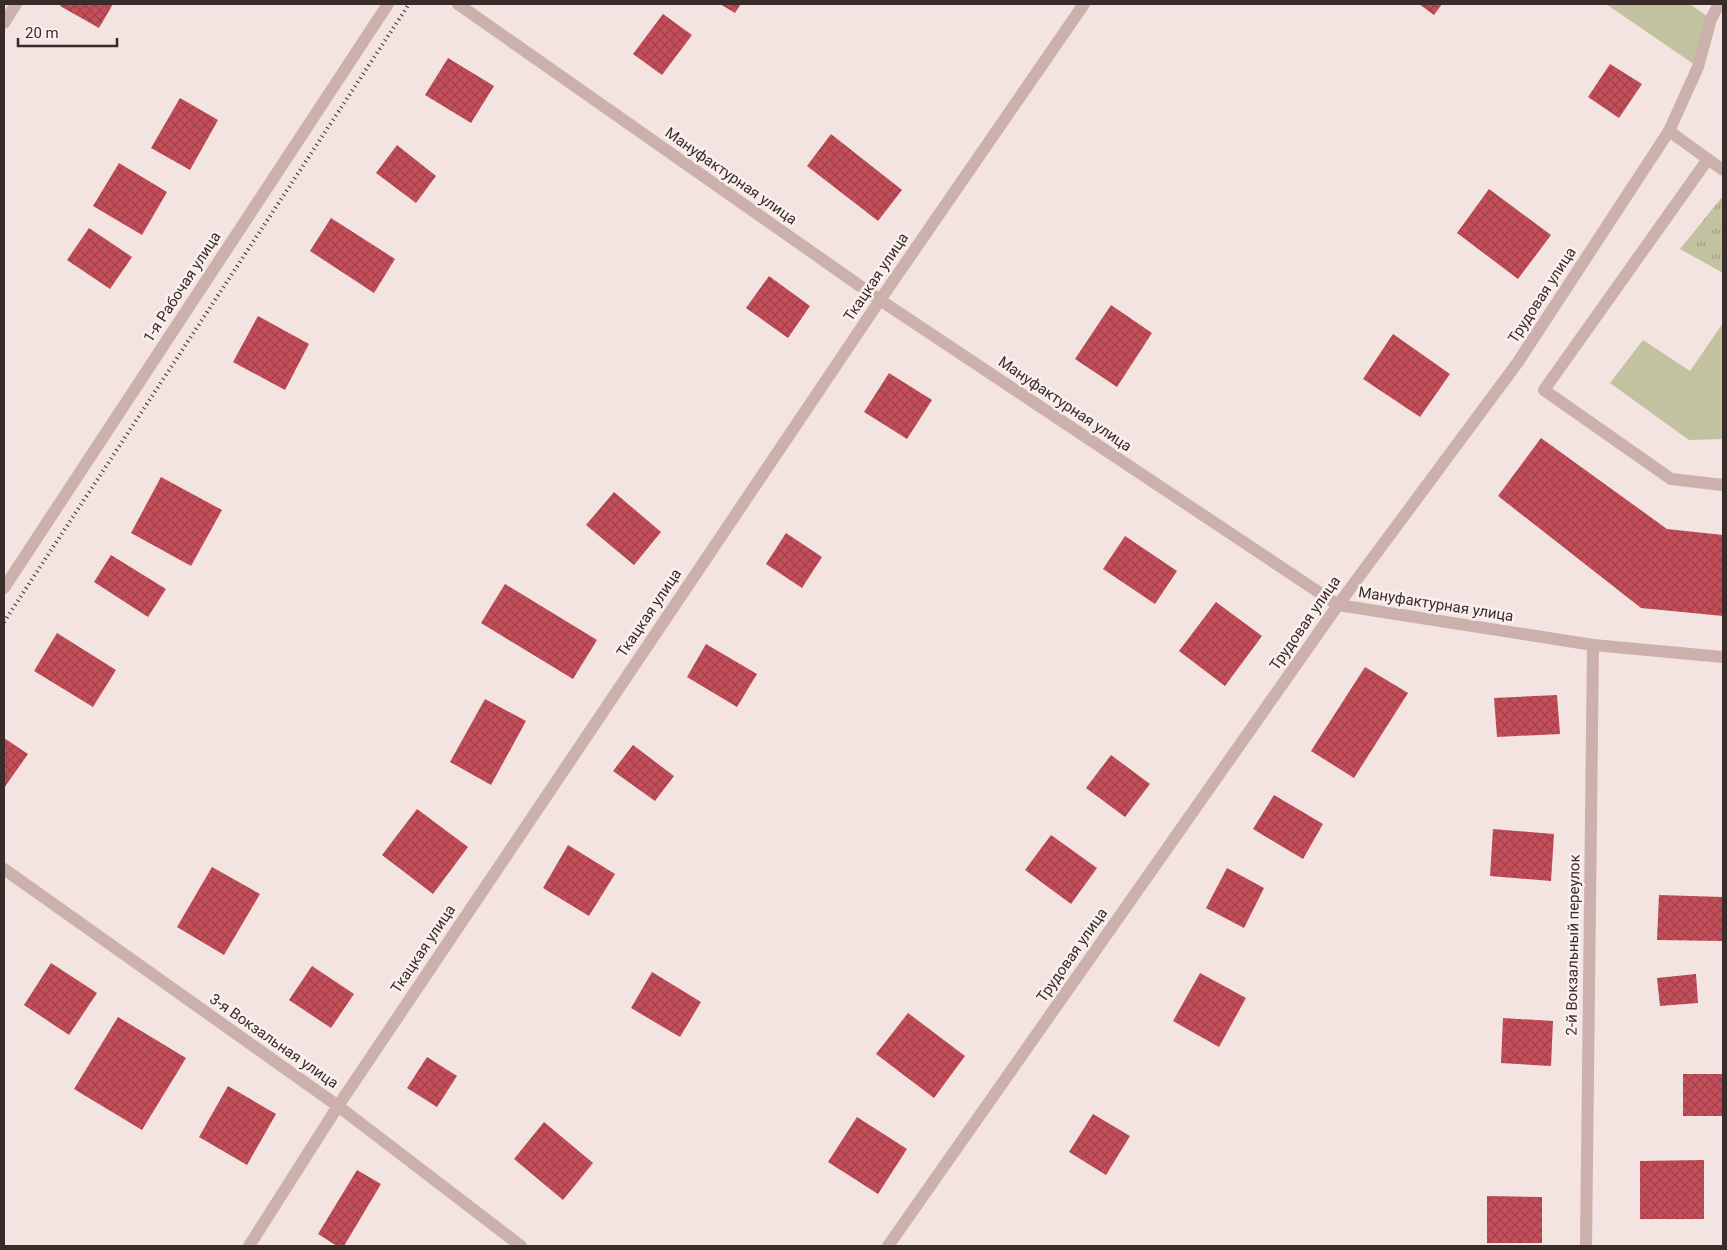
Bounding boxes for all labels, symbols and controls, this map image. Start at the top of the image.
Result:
scale bar [18,15,116,47]
text: 20 m [25,24,59,42]
street label: Мануфактурная улица [662,124,800,228]
street label: 1-я Рабочая улица [139,228,225,346]
street label: Ткацкая улица [840,229,912,325]
street label: Трудовая улица [1504,244,1580,346]
street label: Мануфактурная улица [995,353,1135,455]
street label: Ткацкая улица [613,565,685,661]
street label: Трудовая улица [1266,573,1344,673]
street label: Мануфактурная улица [1357,583,1515,625]
street label: 2-й Вокзальный переулок [1562,854,1584,1036]
street label: Ткацкая улица [387,901,459,997]
street label: Трудовая улица [1033,905,1111,1005]
street label: 3-я Вокзальная улица [206,990,342,1092]

